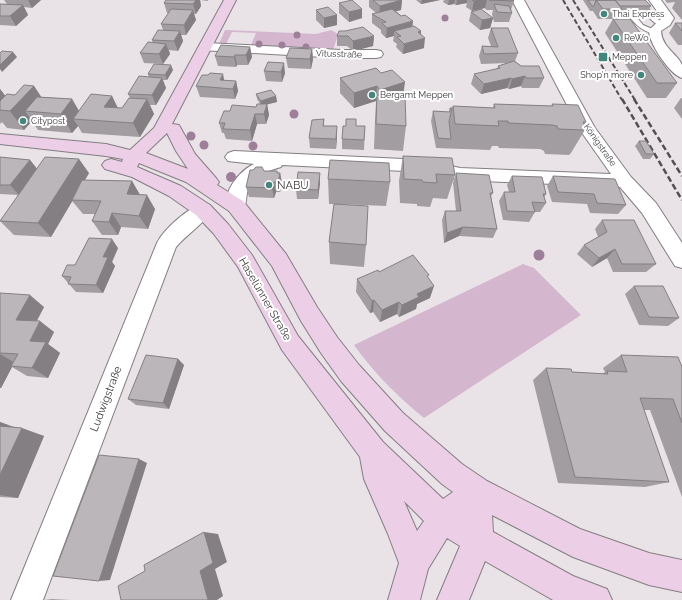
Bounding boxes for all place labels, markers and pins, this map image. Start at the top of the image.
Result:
marker: Thai Express [599,9,609,19]
place label: Thai Express [612,9,665,19]
marker: ReWo [611,33,621,43]
place label: ReWo [624,33,649,43]
marker: Meppen [597,51,609,63]
place label: Meppen [612,52,647,62]
place label: Shop'n more [580,70,634,80]
marker: Shop'n more [636,70,646,80]
marker: Bergamt Meppen [367,90,377,100]
place label: Bergamt Meppen [380,90,453,100]
marker: Citypost [18,116,28,126]
place label: Citypost [31,116,65,126]
place label: NABU [277,179,309,192]
marker: NABU [264,180,274,190]

